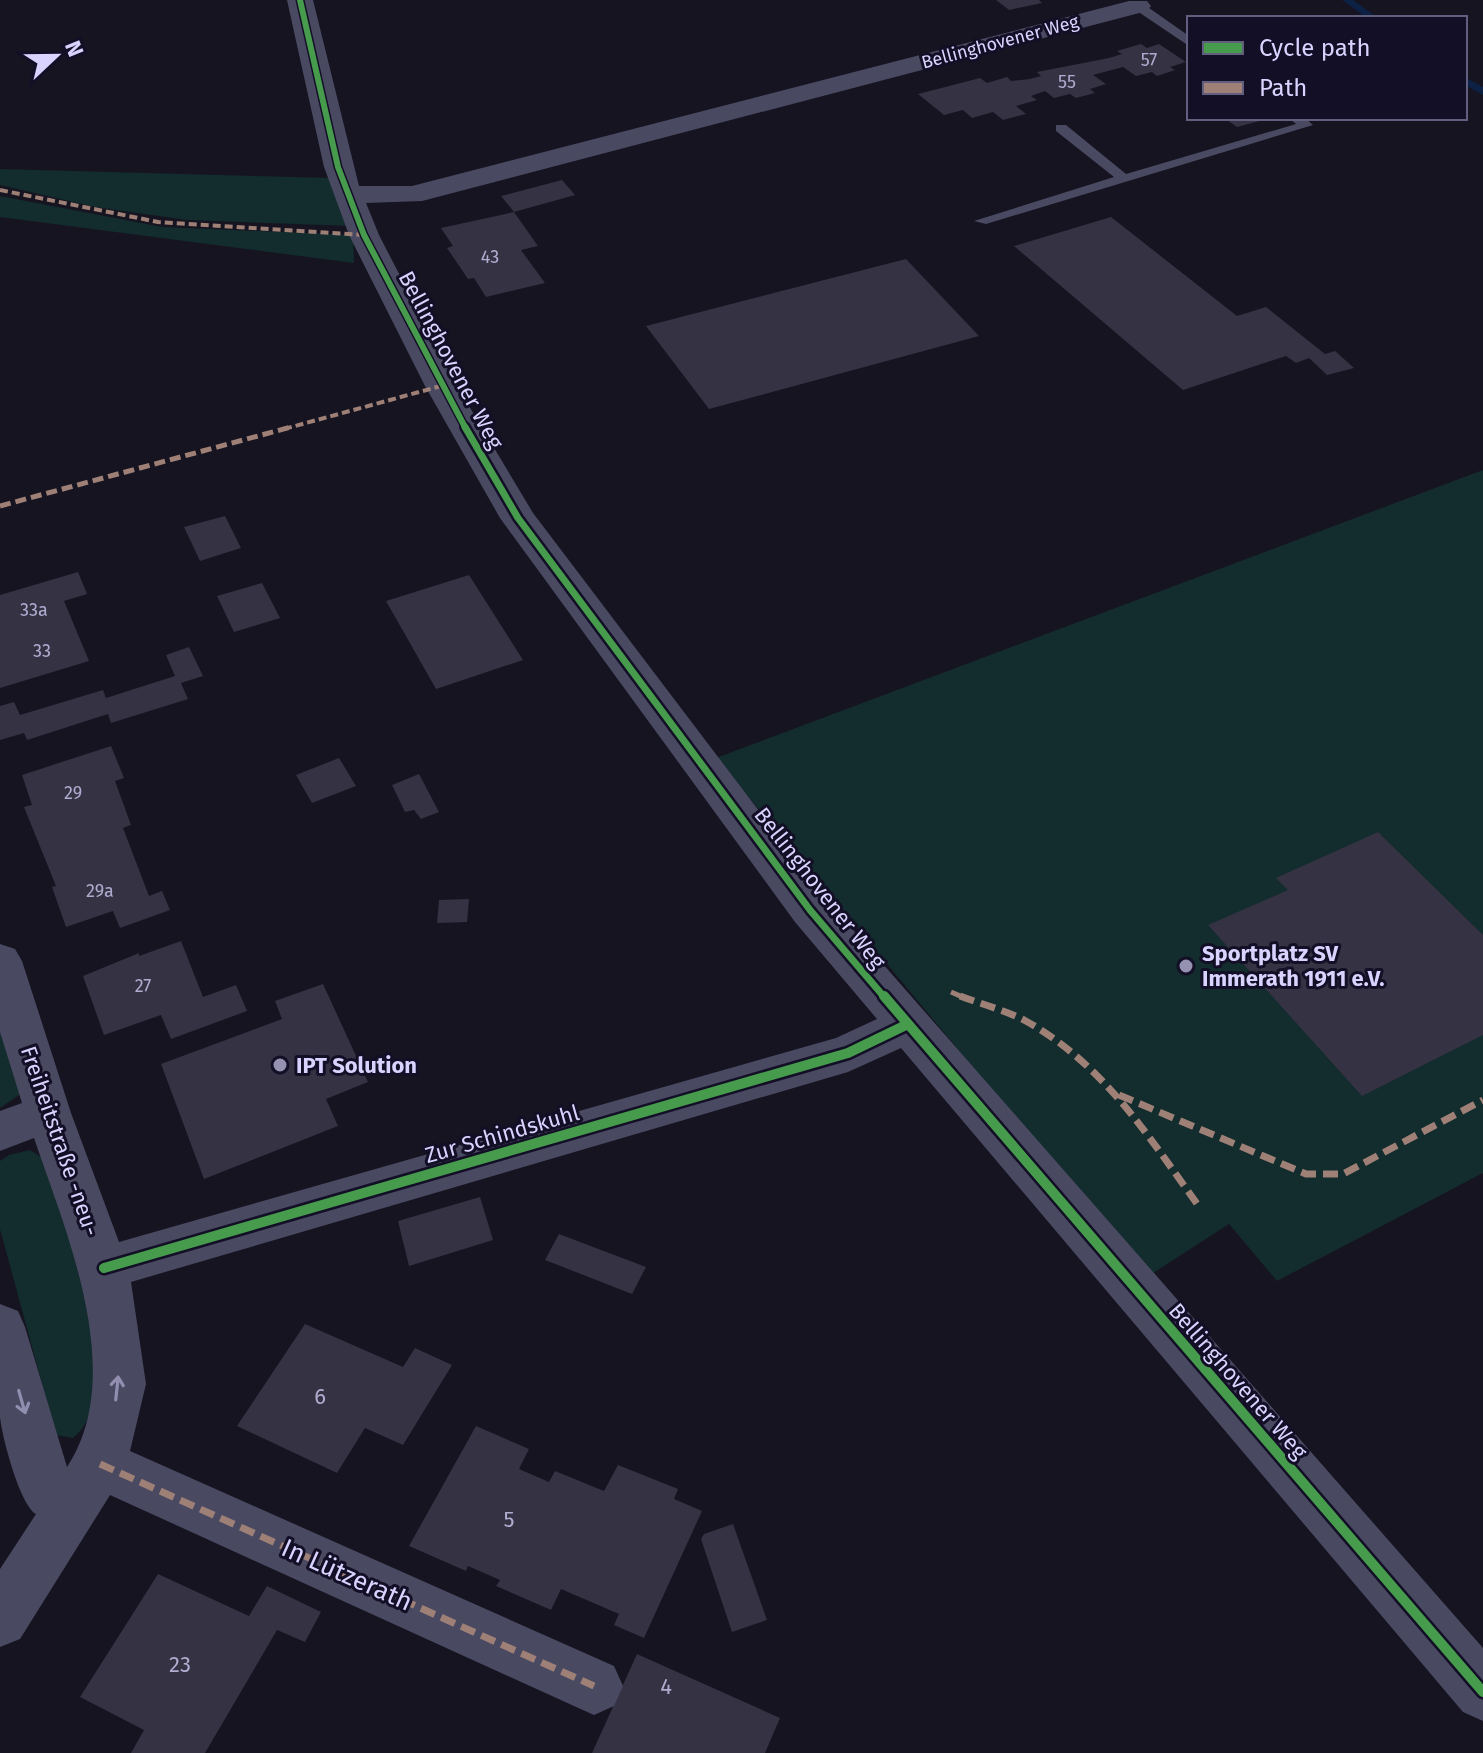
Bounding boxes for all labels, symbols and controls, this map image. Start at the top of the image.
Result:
street label: Bellinghovener Weg [919,10,1082,74]
north arrow [16,16,96,96]
legend [1187,16,1467,120]
text: Cycle path [1259,34,1371,62]
text: N [59,37,89,61]
house number: 57 [1141,49,1157,71]
house number: 55 [1058,71,1076,93]
text: Path [1259,74,1307,102]
house number: 43 [481,246,499,268]
street label: Bellinghovener Weg [393,266,510,454]
house number: 33a [20,599,48,621]
house number: 33 [33,640,51,662]
house number: 29 [64,782,82,804]
street label: Bellinghovener Weg [748,802,892,975]
house number: 29a [86,880,114,902]
place label: Sportplatz SV Immerath 1911 e.V. [1202,940,1384,992]
marker: Sportplatz SV Immerath 1911 e.V. [1177,957,1195,975]
house number: 27 [135,975,151,997]
street label: Freiheitstraße -neu- [15,1042,105,1240]
place label: IPT Solution [296,1052,417,1079]
marker: IPT Solution [271,1056,289,1074]
street label: Zur Schindskuhl [422,1099,582,1169]
street label: Bellinghovener Weg [1163,1298,1313,1465]
one-way arrow [109,1375,124,1401]
house number: 6 [314,1383,326,1410]
one-way arrow [15,1389,30,1415]
house number: 5 [503,1506,515,1533]
street label: In Lützerath [277,1532,417,1618]
house number: 23 [169,1651,191,1678]
house number: 4 [660,1673,672,1700]

